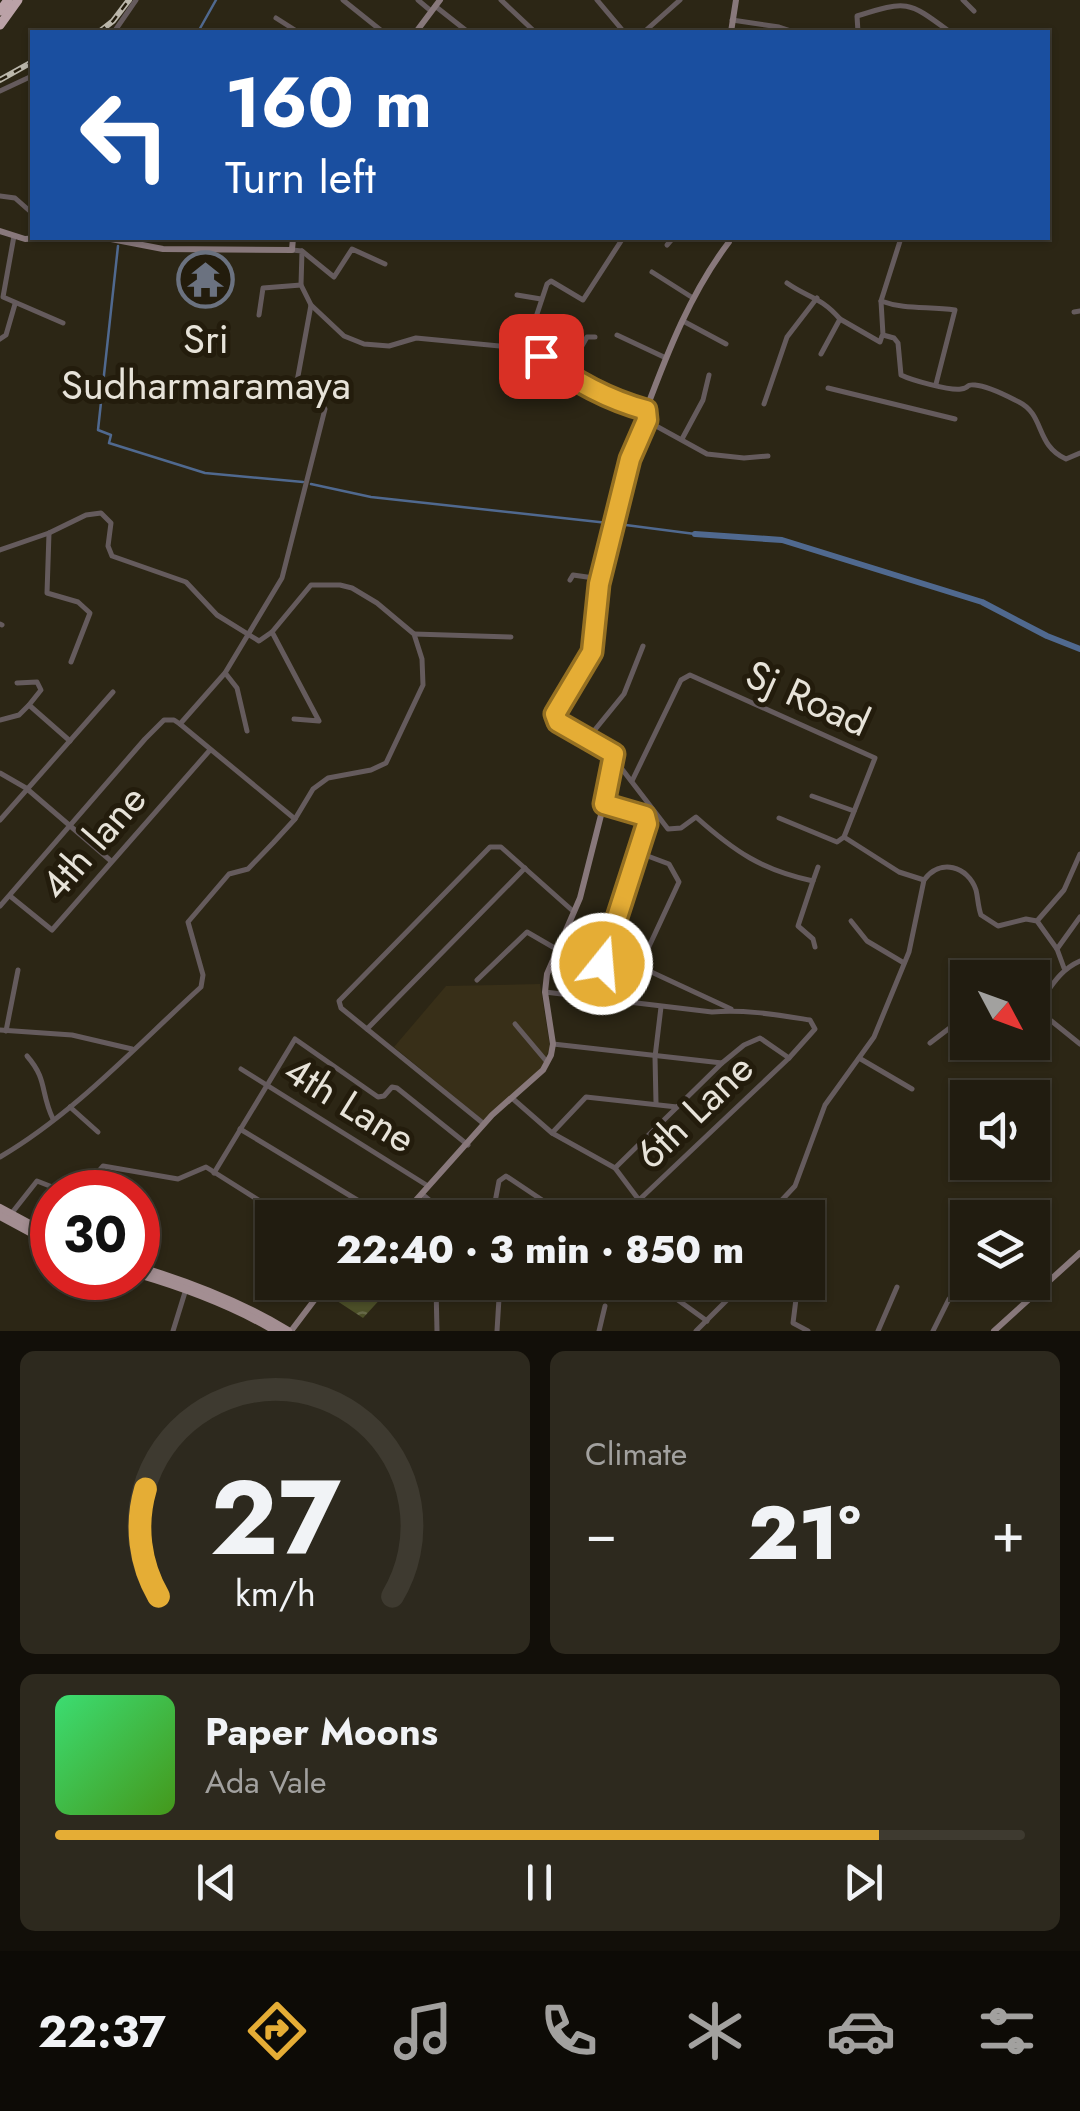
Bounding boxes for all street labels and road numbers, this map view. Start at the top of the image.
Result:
street label: Sj Road [737,645,879,751]
street label: 4th lane [27,772,159,912]
street label: 6th Lane [622,1040,766,1182]
street label: 4th Lane [273,1041,427,1167]

